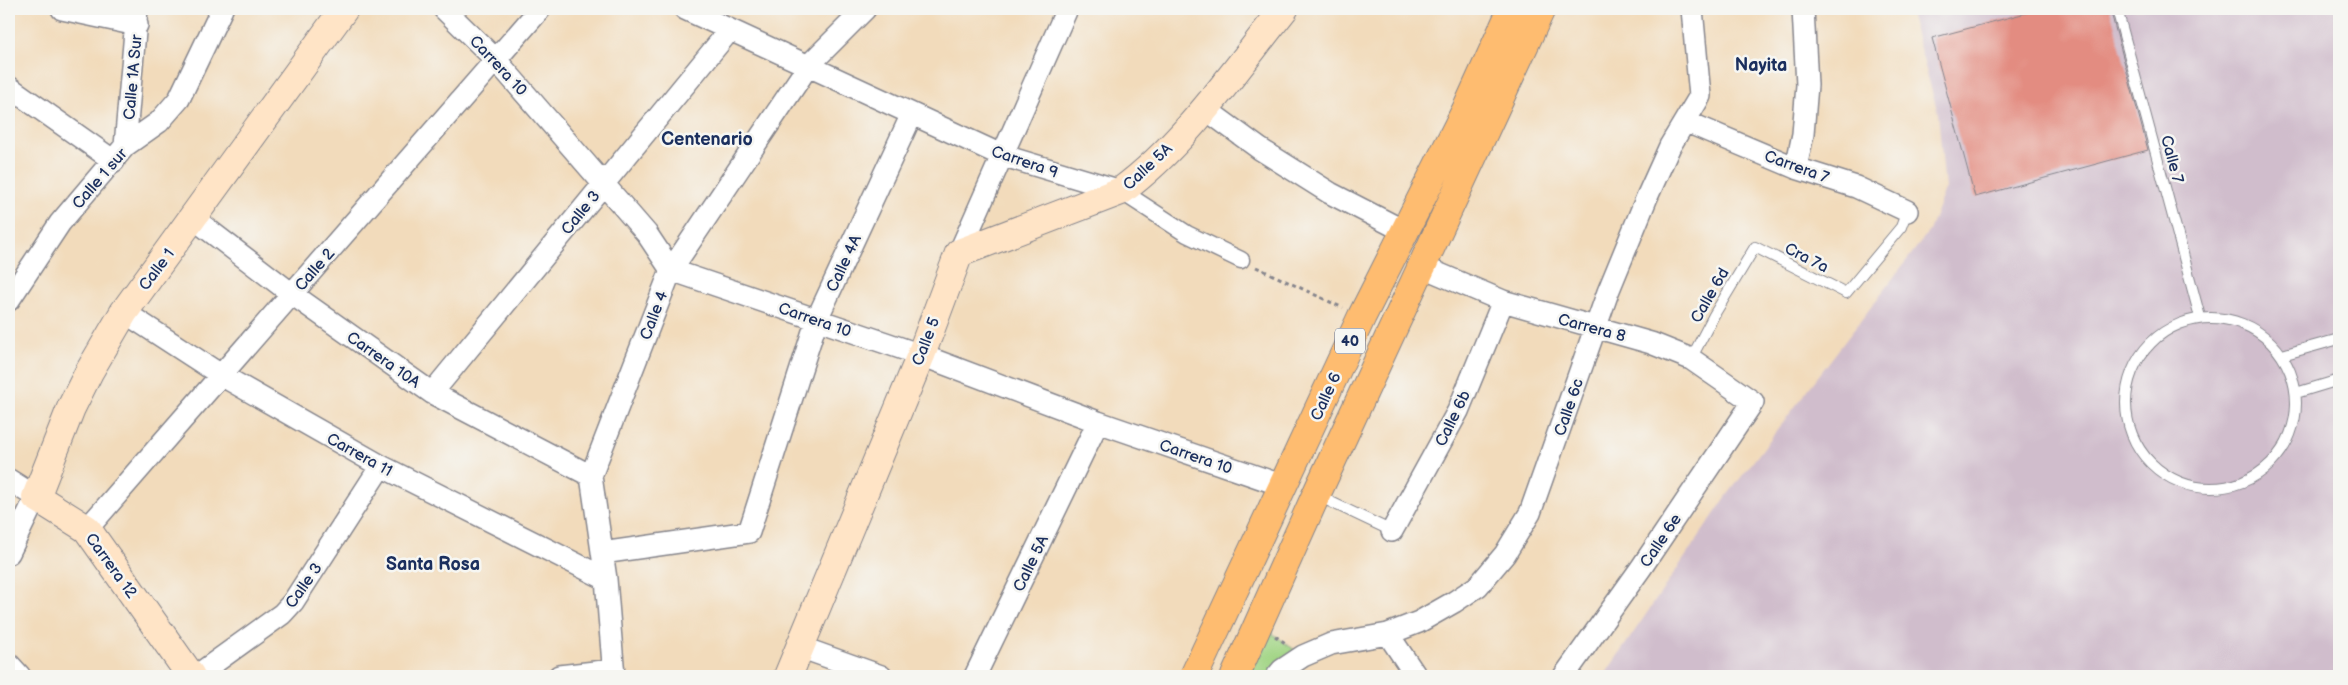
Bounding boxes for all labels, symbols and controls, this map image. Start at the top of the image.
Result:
street label: Carrera 10 [465,32,531,100]
street label: Calle 1A Sur [120,33,147,121]
district label: Nayita [1735,55,1787,76]
district label: Centenario [661,129,753,150]
street label: Calle 7 [2156,133,2187,186]
street label: Calle 5A [1120,139,1177,195]
street label: Carrera 9 [989,142,1060,183]
street label: Calle 1 sur [69,145,132,213]
street label: Carrera 7 [1762,147,1832,188]
street label: Calle 3 [558,187,605,239]
street label: Calle 4A [823,232,866,295]
street label: Cra 7a [1781,239,1831,277]
street label: Calle 2 [291,244,339,295]
street label: Calle 1 [135,245,179,295]
street label: Calle 6d [1687,265,1734,327]
street label: Calle 4 [636,288,672,343]
street label: Carrera 10 [776,299,853,342]
street label: Carrera 8 [1556,310,1628,347]
street label: Calle 5 [908,315,944,368]
street label: Carrera 10A [343,328,424,393]
road number: 40 [1335,328,1365,354]
street label: Calle 6 [1307,369,1346,424]
street label: Calle 6c [1551,376,1588,439]
street label: Calle 6b [1432,388,1475,450]
street label: Carrera 11 [323,429,396,481]
street label: Carrera 10 [1157,436,1234,479]
street label: Calle 6e [1636,510,1686,571]
street label: Carrera 12 [81,530,141,603]
street label: Calle 5A [1010,532,1053,595]
district label: Santa Rosa [386,554,480,575]
street label: Calle 3 [282,559,327,612]

